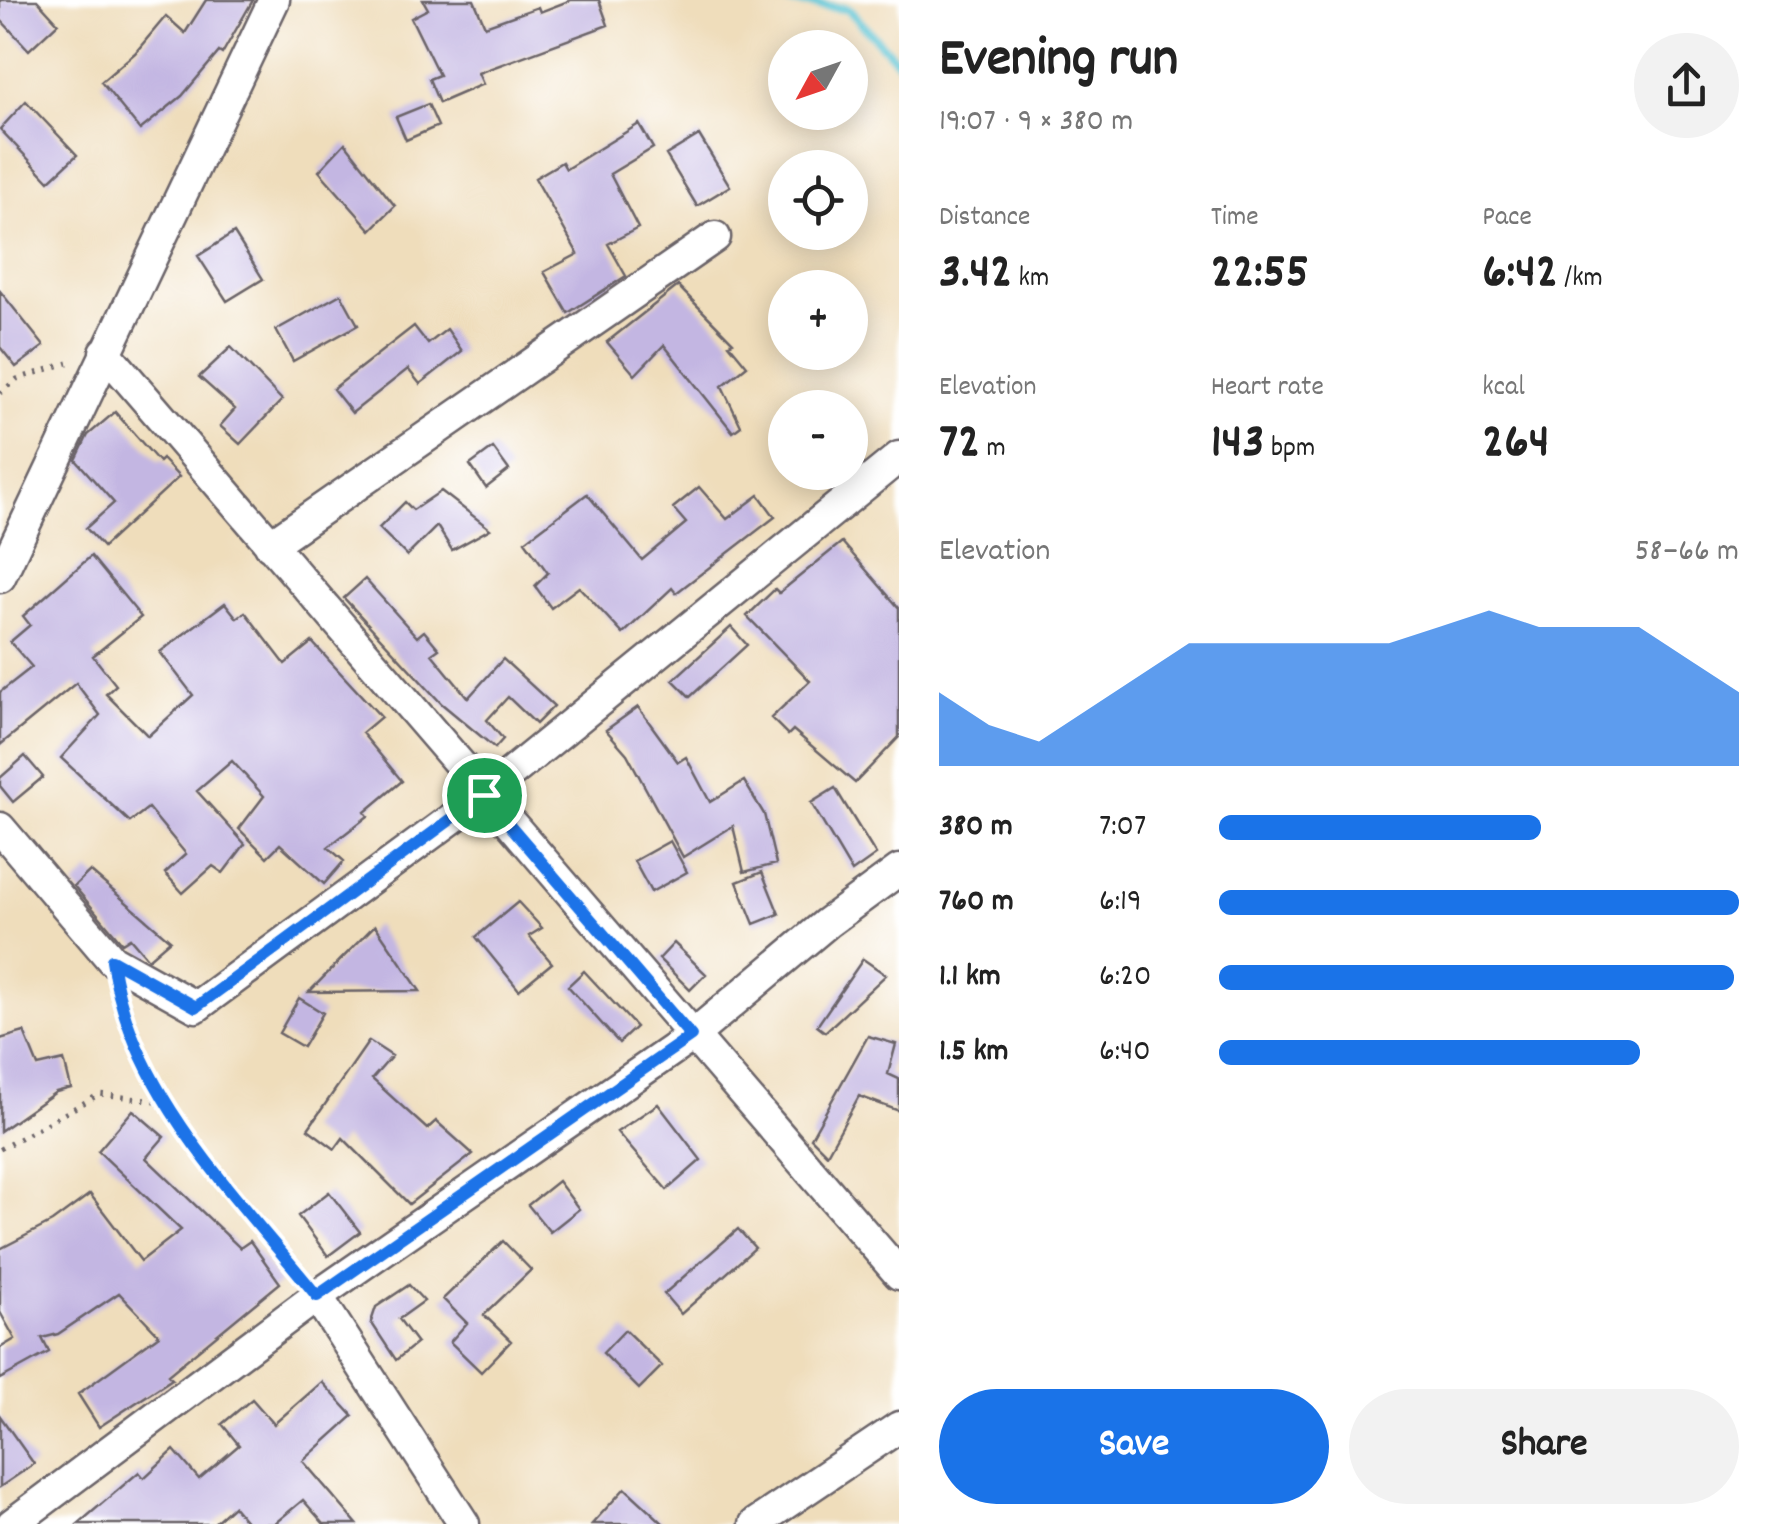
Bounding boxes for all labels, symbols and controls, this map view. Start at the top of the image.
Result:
text: Evening run [939,23,1178,102]
north arrow [768,30,868,130]
map controls [768,30,868,490]
button: share [1634,33,1739,138]
text: 19:07 · 9 × 380 m [939,100,1133,146]
button: locate [768,150,868,250]
text: Distance [939,199,1030,239]
text: Time [1211,199,1259,239]
text: Pace [1482,199,1532,239]
text: 3.42 [939,239,1012,311]
text: 22:55 [1211,239,1309,311]
text: 6:42 [1482,239,1558,311]
text: km [1012,260,1049,300]
text: /km [1558,260,1603,300]
button: + [768,270,868,370]
text: Elevation [939,369,1036,409]
text: Heart rate [1211,369,1324,409]
text: kcal [1482,369,1525,409]
button: − [768,390,868,490]
text: 72 [939,409,980,481]
text: 143 [1211,409,1265,481]
text: 264 [1482,409,1549,481]
text: m [980,430,1006,470]
text: bpm [1265,430,1315,470]
text: Elevation [939,530,1050,576]
text: 58–66 m [1635,530,1739,576]
pin [442,753,527,838]
icon: arrive [457,768,512,823]
text: 380 m [939,805,1013,851]
text: 7:07 [1099,805,1146,851]
text: 760 m [939,880,1014,926]
text: 6:19 [1099,880,1142,926]
text: 1.1 km [939,955,1001,1001]
text: 6:20 [1099,955,1151,1001]
text: 1.5 km [939,1030,1009,1076]
text: 6:40 [1099,1030,1151,1076]
button: Save [939,1389,1329,1504]
button: Share [1349,1389,1739,1504]

